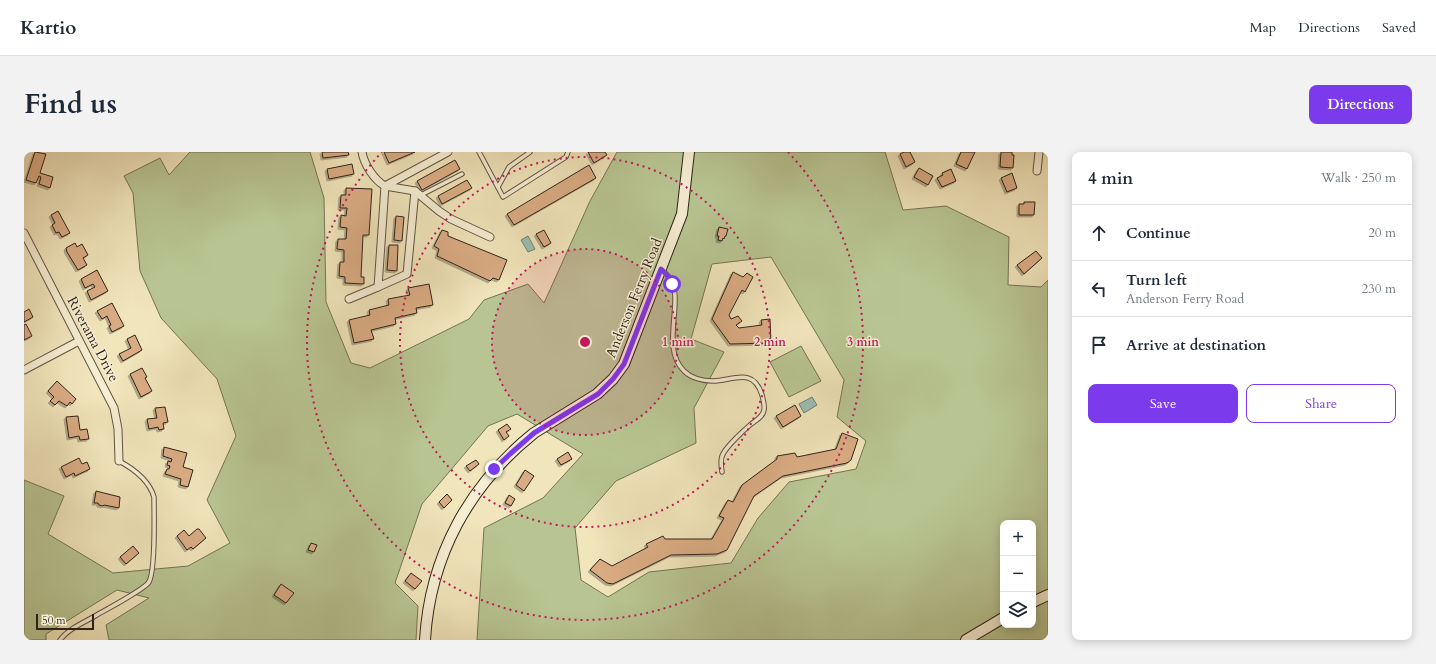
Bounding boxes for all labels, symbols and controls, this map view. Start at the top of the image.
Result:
text: Kartio [20,15,76,41]
text: Map [1250,18,1276,37]
text: Directions [1298,18,1360,37]
text: Saved [1382,18,1416,37]
text: Find us [24,85,117,123]
button: Directions [1309,85,1412,124]
text: 4 min [1088,167,1133,190]
text: Walk · 250 m [1321,169,1396,187]
icon: ahead [1088,222,1110,244]
text: Continue [1126,223,1191,243]
text: 20 m [1368,224,1396,242]
street label: Anderson Ferry Road [601,235,667,361]
text: Turn left [1126,270,1187,290]
route start [663,275,681,293]
icon: left [1088,278,1110,300]
text: 230 m [1362,280,1396,298]
text: Anderson Ferry Road [1126,290,1244,308]
street label: Riverama Drive [63,293,123,385]
text: 1 min [662,334,694,350]
text: 2 min [754,334,786,350]
text: 3 min [847,334,879,350]
icon: arrive [1088,334,1110,356]
centre of rings [578,335,592,349]
text: Arrive at destination [1126,335,1266,355]
button: Save [1088,384,1238,423]
button: Share [1246,384,1396,423]
route end [485,460,503,478]
map controls [1000,520,1036,628]
button: + [1000,520,1036,556]
button: − [1000,556,1036,592]
button: layers [1000,592,1036,628]
scale bar [36,612,94,631]
text: 50 m [42,613,66,628]

